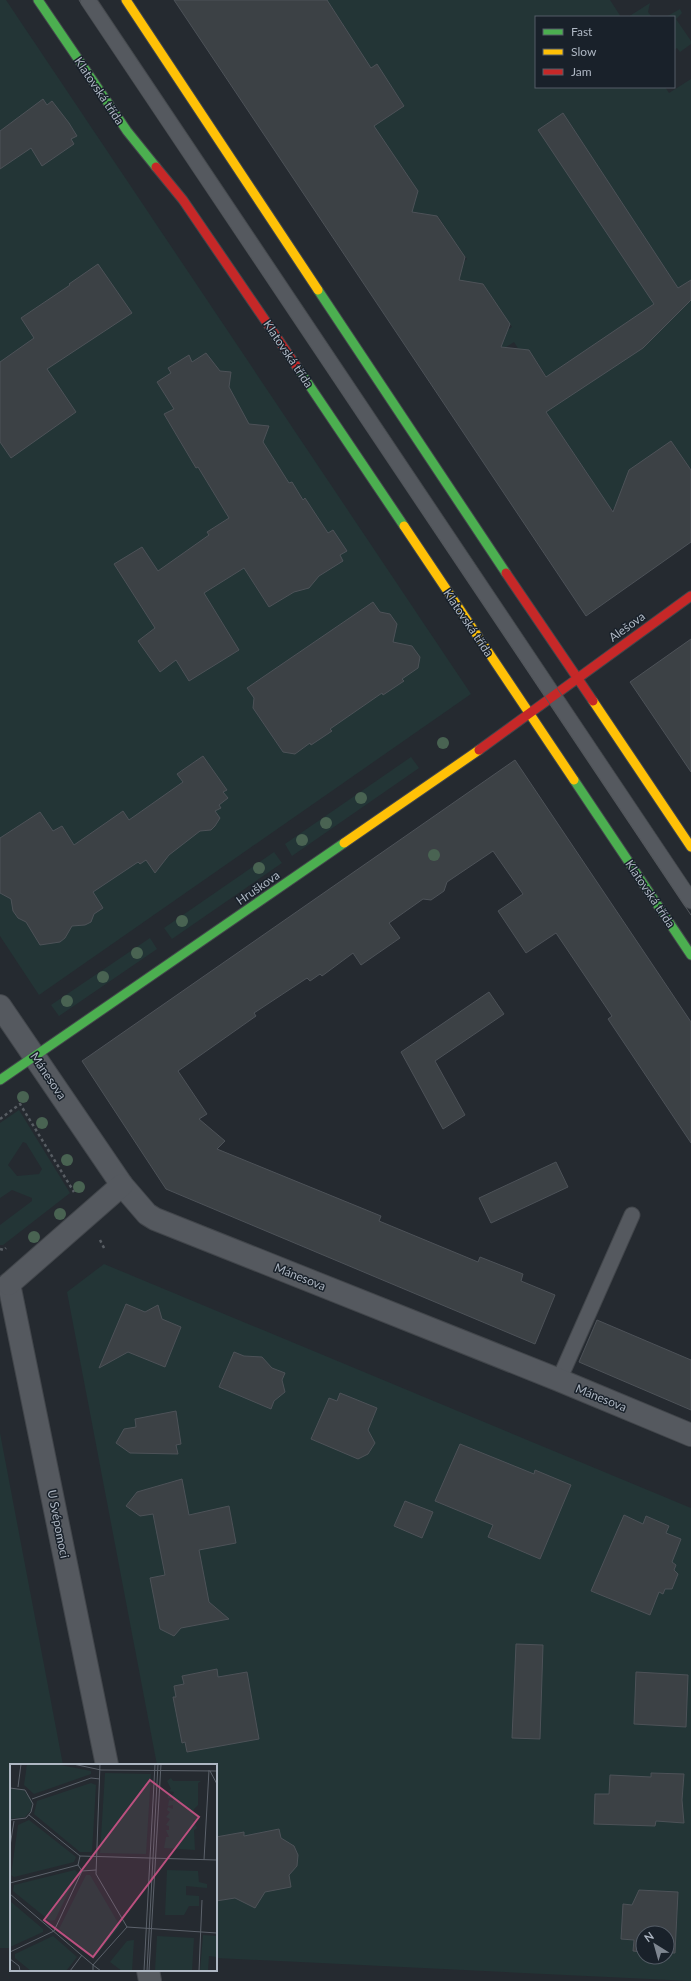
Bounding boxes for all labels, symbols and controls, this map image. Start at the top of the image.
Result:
legend [535,16,675,88]
text: Fast [571,24,593,39]
text: Slow [571,44,597,59]
street label: Klatovská třída [71,54,128,127]
text: Jam [571,64,592,79]
street label: Klatovská třída [260,317,317,390]
street label: Klatovská třída [440,586,497,659]
street label: Alešova [606,608,648,645]
street label: Klatovská třída [622,857,679,930]
street label: Hruškova [233,867,282,908]
street label: Mánesova [27,1049,70,1102]
street label: Mánesova [272,1260,328,1294]
street label: Mánesova [573,1381,629,1415]
street label: U Svépomoci [45,1488,72,1559]
inset map [10,1764,217,1971]
north arrow [635,1925,675,1965]
text: N [641,1929,656,1944]

